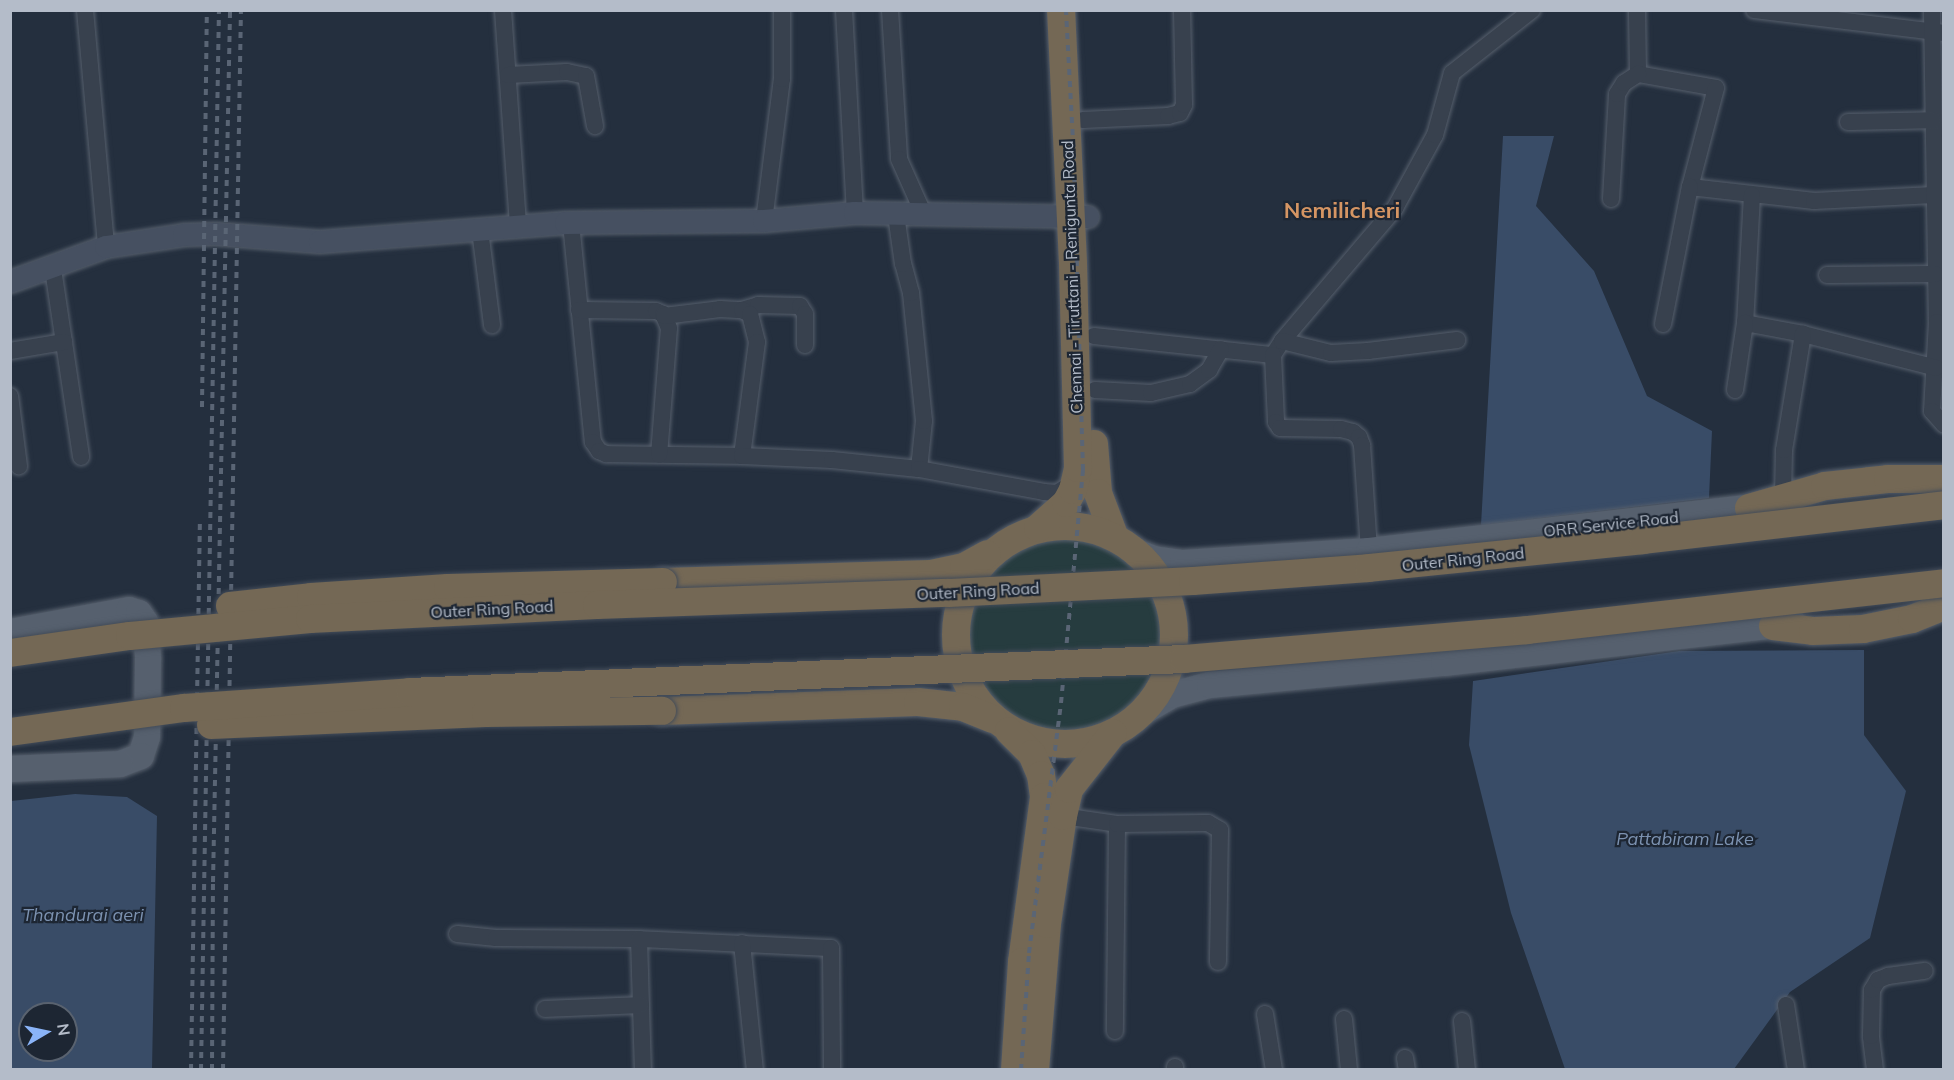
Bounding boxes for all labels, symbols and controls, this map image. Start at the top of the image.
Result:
street label: Chennai - Tiruttani - Renigunta Road [1058,140,1086,414]
district label: Nemilicheri [1284,198,1400,224]
street label: ORR Service Road [1542,507,1680,541]
street label: Outer Ring Road [1401,543,1525,575]
street label: Outer Ring Road [916,578,1040,604]
street label: Outer Ring Road [430,596,554,622]
water label: Pattabiram Lake [1616,828,1754,850]
water label: Thandurai aeri [22,904,144,926]
north arrow [18,1002,78,1062]
text: N [53,1022,75,1037]

